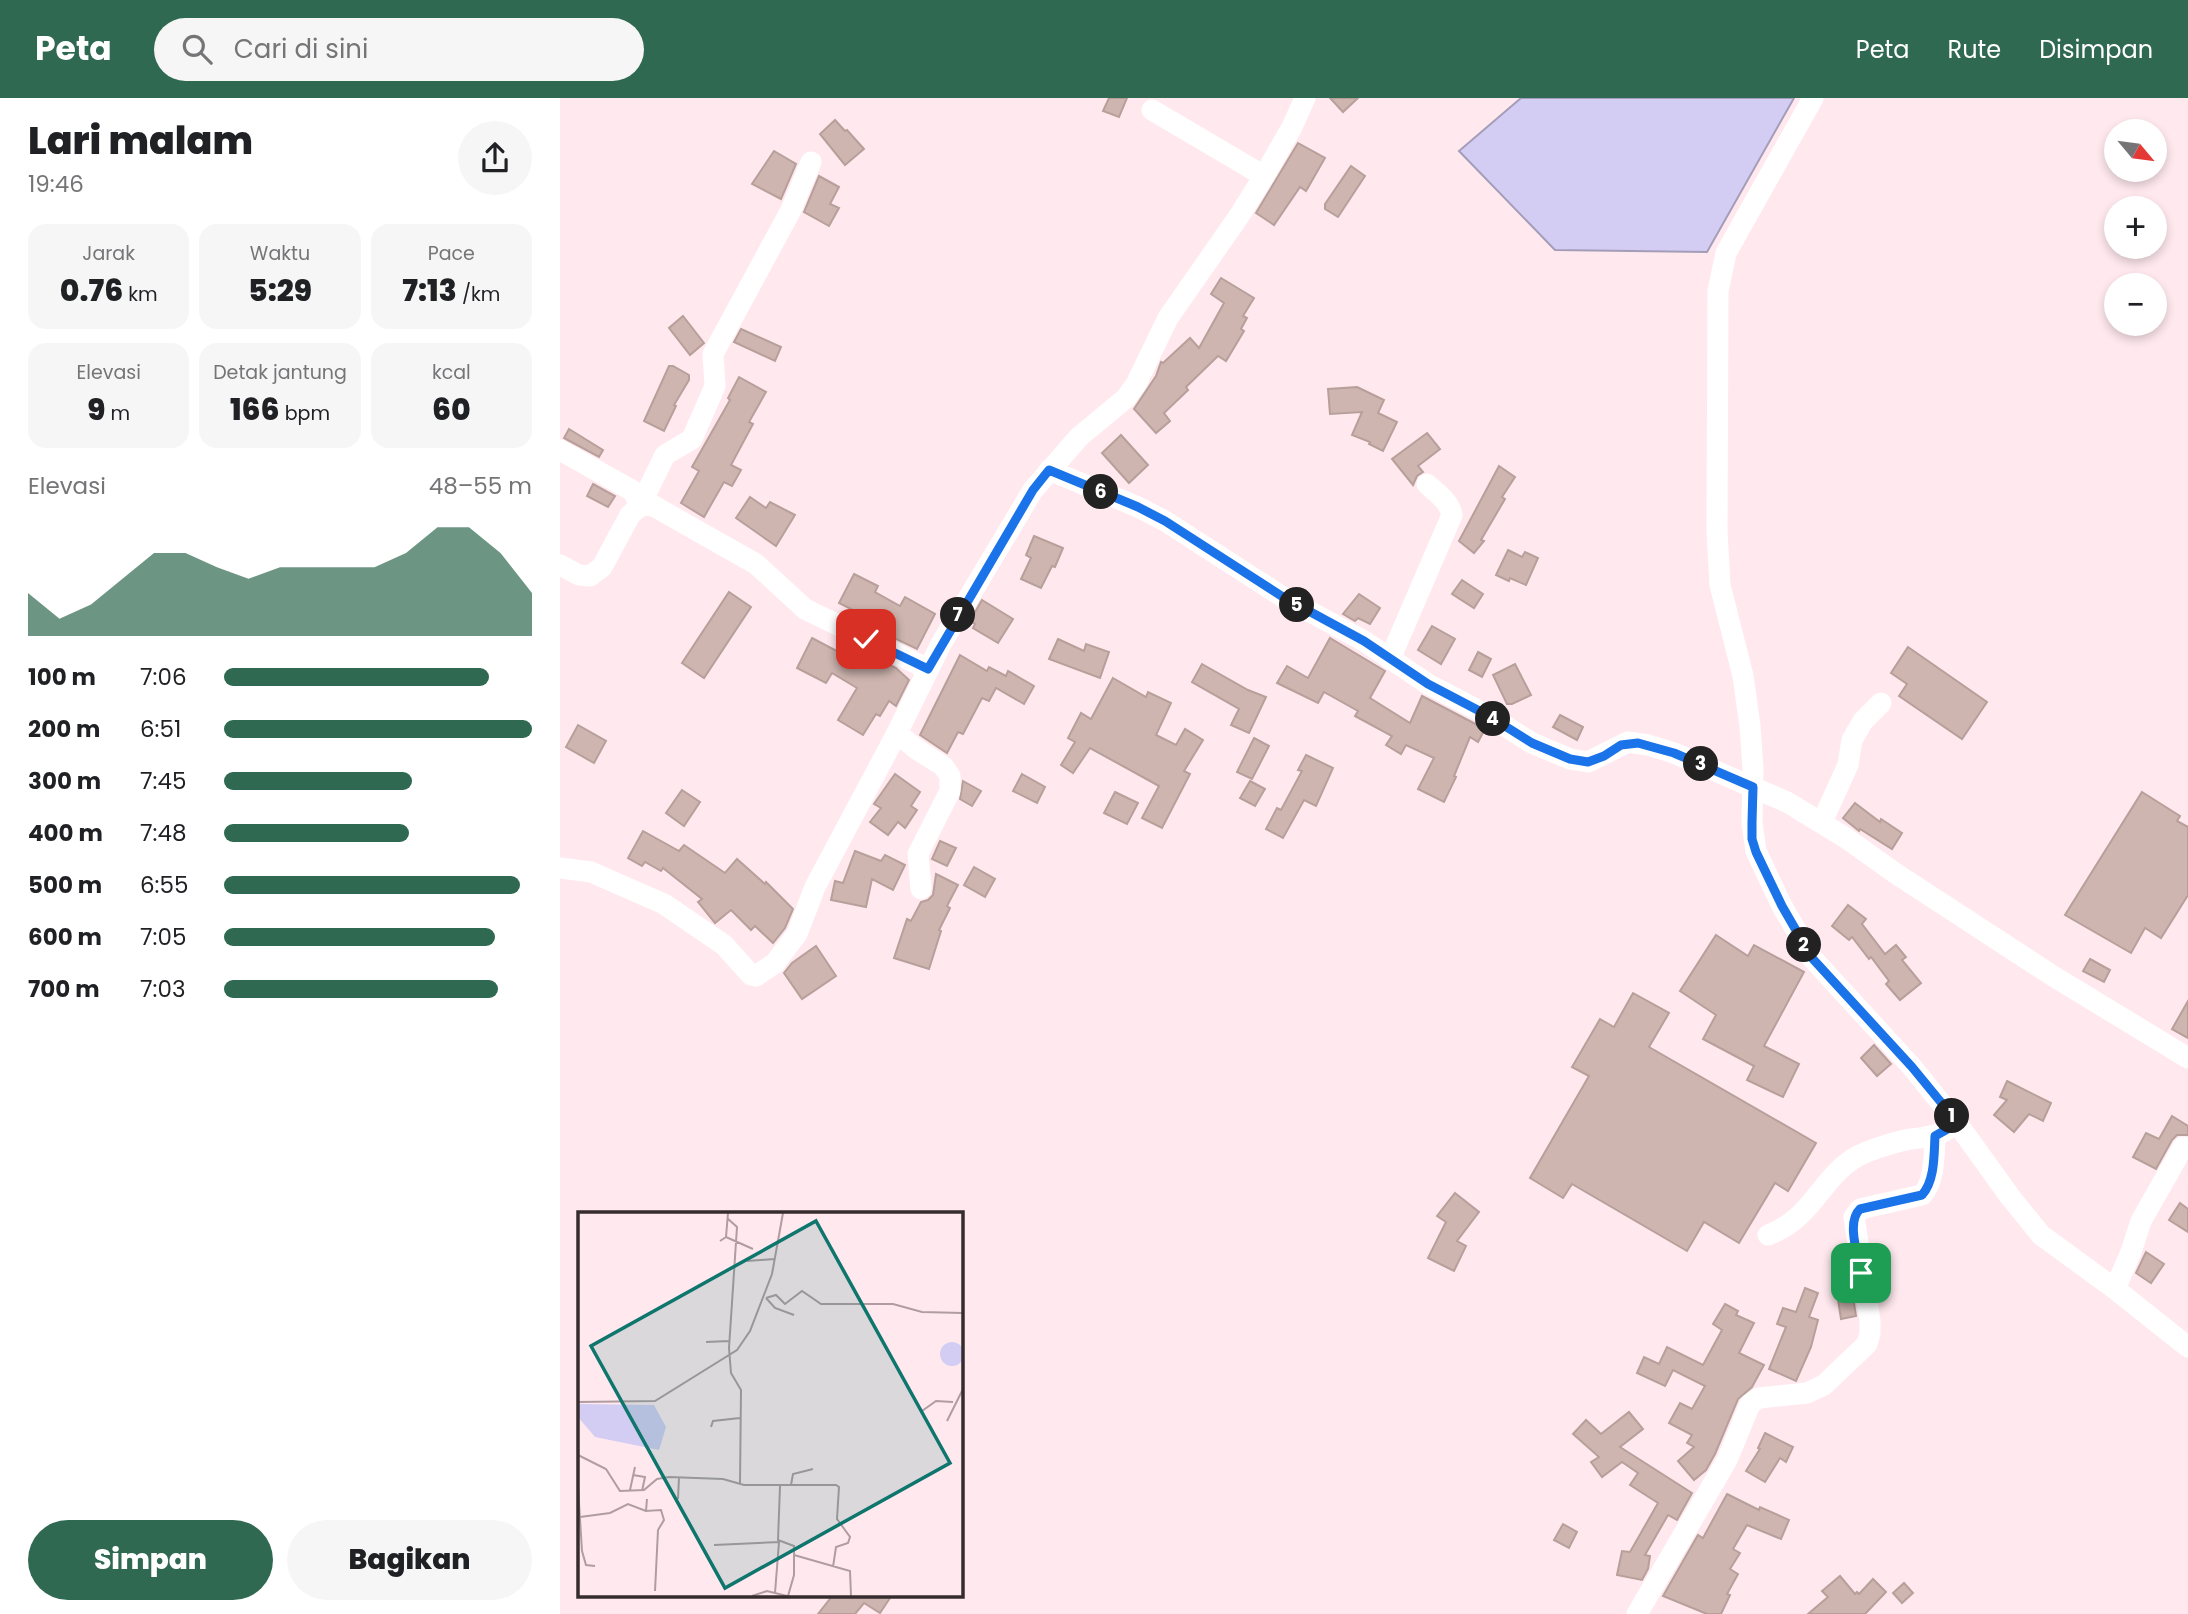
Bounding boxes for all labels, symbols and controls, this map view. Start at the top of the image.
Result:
search box [154,18,644,81]
text: Peta [35,25,112,72]
icon: search [178,30,216,68]
text: Cari di sini [234,31,368,67]
text: Peta [1856,33,1910,66]
text: Rute [1948,33,2001,66]
text: Disimpan [2039,33,2153,66]
text: Lari malam [28,114,253,167]
north arrow [2104,119,2166,182]
map controls [2104,119,2167,336]
button: share [458,121,532,195]
text: 19:46 [28,168,84,200]
button: + [2104,196,2167,259]
text: Jarak [82,240,135,267]
text: Waktu [250,240,310,267]
text: Pace [428,240,475,267]
text: 0.76 [60,269,123,312]
text: 5:29 [248,269,312,312]
text: 7:13 [402,269,457,312]
button: − [2104,273,2167,336]
text: km [123,281,158,308]
text: /km [457,281,500,308]
text: Elevasi [77,359,141,386]
text: Detak jantung [213,359,347,386]
text: kcal [432,359,471,386]
text: 9 [87,388,105,431]
text: 166 [230,388,280,431]
text: 60 [432,388,471,431]
text: m [105,400,130,427]
text: bpm [280,400,330,427]
text: Elevasi [28,470,106,502]
text: 48–55 m [429,470,532,502]
pin: 6 [1084,474,1118,510]
text: 6 [1094,478,1107,505]
pin: 5 [1280,588,1314,622]
text: 5 [1290,591,1303,618]
pin: 7 [940,598,976,632]
text: 7 [952,601,963,628]
pin [836,609,896,669]
icon: check [847,620,885,658]
text: 100 m [28,661,96,693]
text: 7:06 [140,661,187,693]
pin: 4 [1476,702,1510,736]
text: 4 [1486,705,1499,732]
text: 200 m [28,713,100,745]
text: 6:51 [140,713,181,745]
pin: 3 [1684,746,1718,782]
text: 3 [1695,750,1706,777]
text: 300 m [28,765,101,797]
text: 7:45 [140,765,186,797]
text: 400 m [28,817,103,849]
text: 7:48 [140,817,186,849]
text: 500 m [28,869,102,901]
text: 6:55 [140,869,188,901]
text: 600 m [28,921,102,953]
text: 7:05 [140,921,186,953]
pin: 2 [1786,928,1822,962]
text: 2 [1798,931,1809,958]
text: 700 m [28,973,100,1005]
text: 7:03 [140,973,185,1005]
pin: 1 [1934,1098,1970,1134]
text: 1 [1948,1102,1955,1129]
inset map [578,1212,962,1596]
pin [1831,1243,1891,1303]
icon: arrive [1842,1254,1880,1292]
button: Simpan [28,1520,273,1600]
button: Bagikan [287,1520,532,1600]

